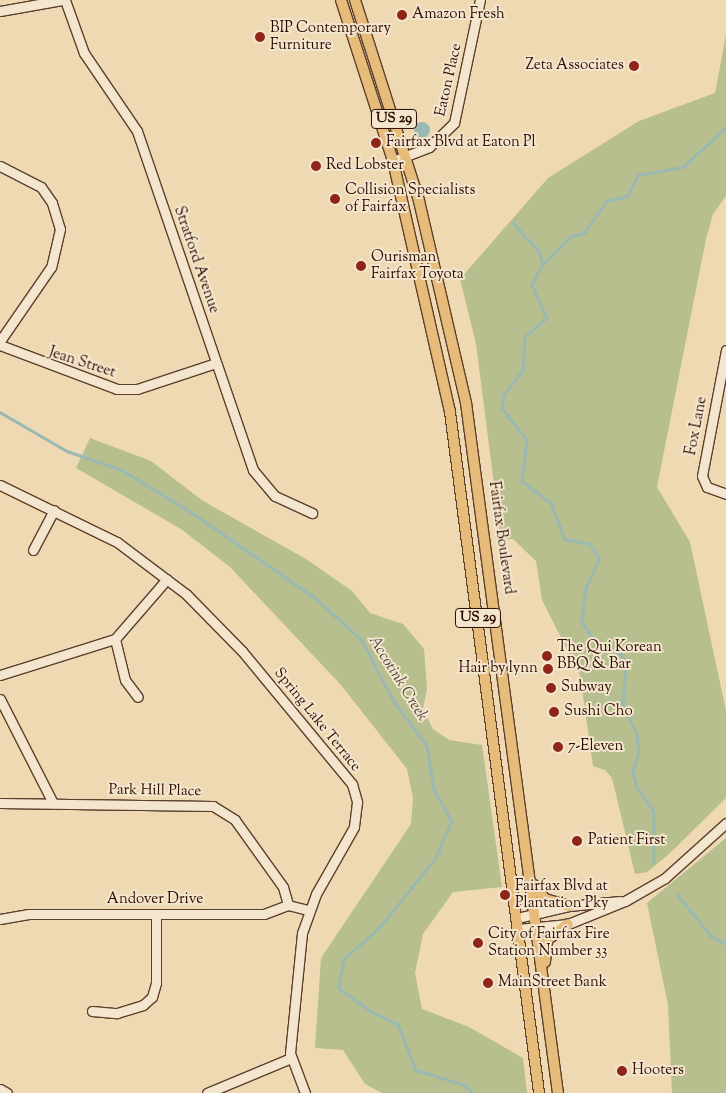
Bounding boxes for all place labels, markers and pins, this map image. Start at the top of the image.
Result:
place label: Amazon Fresh [412,6,505,24]
marker: Amazon Fresh [396,9,408,21]
place label: BIP Contemporary Furniture [270,19,391,54]
marker: BIP Contemporary Furniture [254,31,266,43]
place label: Zeta Associates [525,57,624,75]
marker: Zeta Associates [628,60,640,72]
place label: Fairfax Blvd at Eaton Pl [386,134,536,152]
marker: Fairfax Blvd at Eaton Pl [370,137,382,149]
place label: Red Lobster [326,157,404,175]
marker: Red Lobster [310,160,322,172]
place label: Collision Specialists of Fairfax [345,181,475,216]
marker: Collision Specialists of Fairfax [329,193,341,205]
place label: Ourisman Fairfax Toyota [371,248,464,283]
marker: Ourisman Fairfax Toyota [355,260,367,272]
place label: The Qui Korean BBQ & Bar [557,638,662,673]
marker: The Qui Korean BBQ & Bar [541,650,553,662]
place label: Hair by lynn [459,660,538,678]
marker: Hair by lynn [542,663,554,675]
place label: Subway [561,679,612,697]
marker: Subway [545,682,557,694]
place label: Sushi Cho [564,703,633,721]
marker: Sushi Cho [548,706,560,718]
place label: 7-Eleven [568,738,623,756]
marker: 7-Eleven [552,741,564,753]
place label: Patient First [588,832,665,850]
marker: Patient First [570,834,584,848]
place label: Fairfax Blvd at Plantation Pky [515,877,609,912]
marker: Fairfax Blvd at Plantation Pky [499,889,511,901]
place label: City of Fairfax Fire Station Number 33 [488,925,610,960]
marker: City of Fairfax Fire Station Number 33 [472,937,484,949]
place label: MainStreet Bank [498,974,607,992]
marker: MainStreet Bank [482,977,494,989]
place label: Hooters [632,1062,684,1080]
marker: Hooters [616,1065,628,1077]

